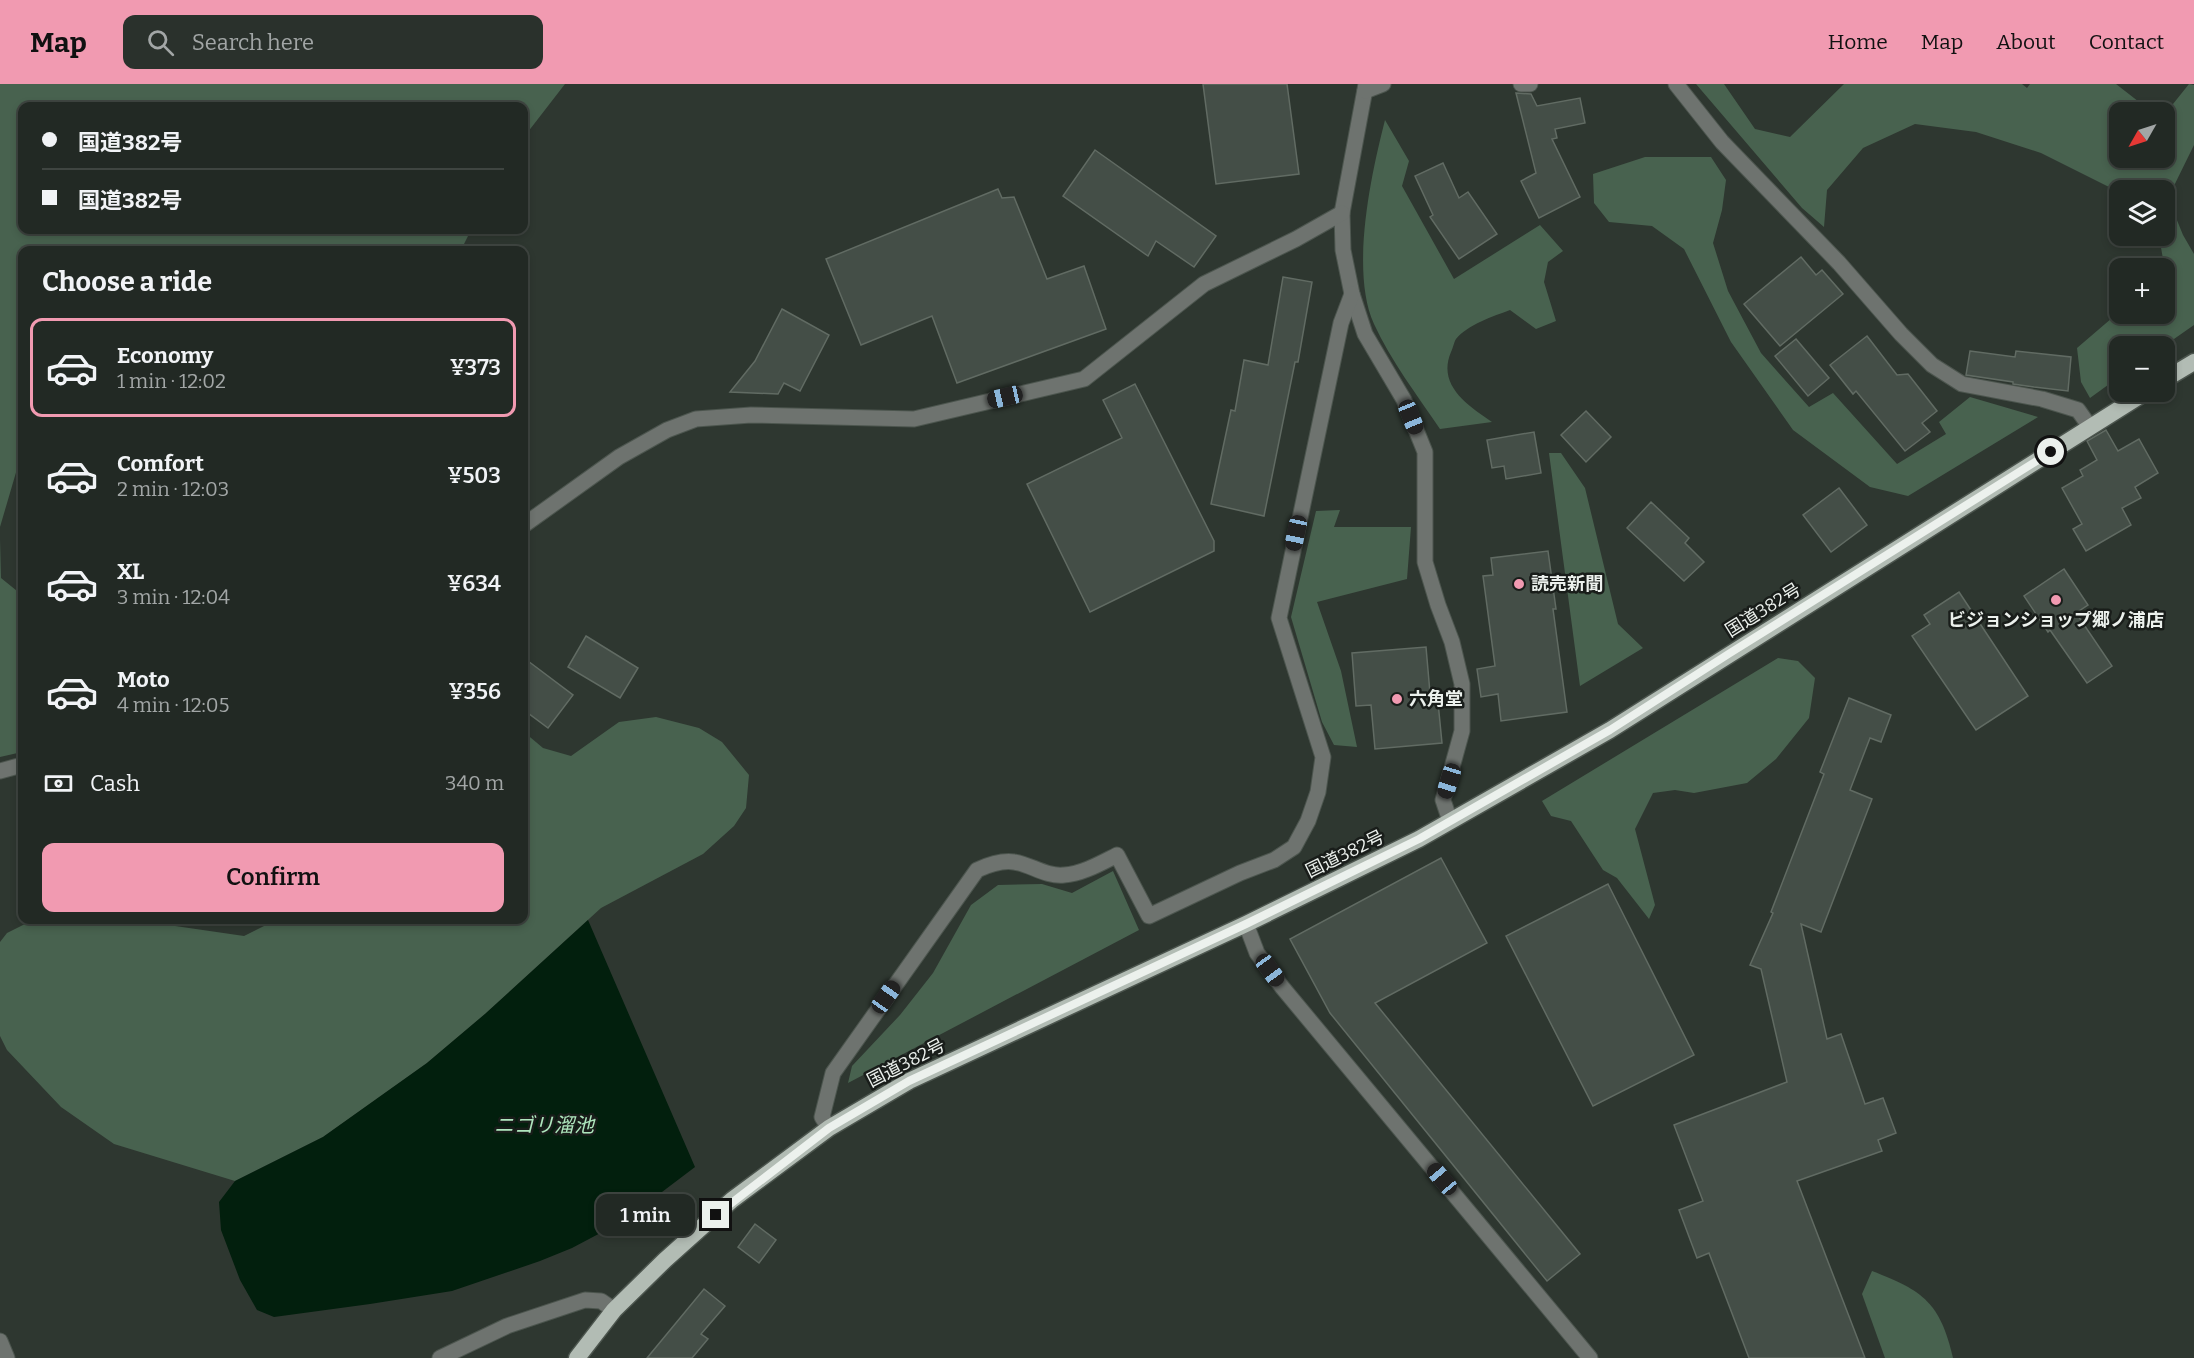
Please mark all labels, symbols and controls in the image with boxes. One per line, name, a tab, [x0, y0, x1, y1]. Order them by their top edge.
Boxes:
search box	[123, 15, 543, 69]
text: Map	[30, 26, 87, 59]
icon: search	[144, 26, 177, 59]
text: Search here	[192, 29, 314, 56]
text: Home	[1828, 29, 1888, 55]
text: Map	[1921, 29, 1963, 55]
text: About	[1996, 29, 2056, 55]
text: Contact	[2089, 29, 2164, 55]
north arrow	[2109, 102, 2175, 168]
map controls	[2109, 102, 2175, 402]
text: 国道382号	[78, 129, 182, 156]
button: layers	[2109, 180, 2175, 246]
text: 国道382号	[78, 187, 182, 214]
button: +	[2109, 258, 2175, 324]
text: Choose a ride	[42, 266, 212, 298]
button: −	[2109, 336, 2175, 402]
icon: car	[45, 341, 99, 395]
text: Economy	[117, 342, 213, 369]
text: ¥373	[450, 354, 501, 381]
text: 1 min · 12:02	[117, 369, 226, 393]
car	[985, 384, 1025, 410]
car	[1396, 397, 1426, 437]
route start	[2037, 438, 2064, 465]
icon: car	[45, 449, 99, 503]
text: Comfort	[117, 450, 204, 477]
text: ¥503	[447, 462, 501, 489]
text: 2 min · 12:03	[117, 477, 229, 501]
car	[1283, 514, 1309, 552]
icon: car	[45, 557, 99, 611]
text: XL	[117, 558, 144, 585]
text: ¥634	[447, 570, 501, 597]
place label: 読売新聞	[1531, 573, 1603, 595]
marker: 読売新聞	[1512, 577, 1526, 591]
street label: 国道382号	[1721, 578, 1805, 642]
text: 3 min · 12:04	[117, 585, 230, 609]
marker: ビジョンショップ郷ノ浦店	[2049, 593, 2063, 607]
place label: ビジョンショップ郷ノ浦店	[1948, 609, 2164, 631]
icon: car	[45, 665, 99, 719]
text: Moto	[117, 666, 170, 693]
text: ¥356	[449, 678, 501, 705]
place label: 六角堂	[1409, 688, 1463, 710]
marker: 六角堂	[1390, 692, 1404, 706]
text: 4 min · 12:05	[117, 693, 229, 717]
car	[1435, 761, 1463, 801]
icon: cash	[42, 767, 75, 800]
text: Cash	[90, 770, 140, 797]
text: 340 m	[445, 771, 504, 795]
street label: 国道382号	[1302, 826, 1388, 882]
button: Confirm	[42, 843, 504, 912]
car	[1252, 950, 1288, 990]
car	[868, 977, 904, 1017]
street label: 国道382号	[863, 1034, 949, 1092]
water label: ニゴリ溜池	[494, 1113, 596, 1137]
car	[1424, 1159, 1460, 1199]
callout: 1 min	[596, 1194, 695, 1236]
route end	[702, 1201, 729, 1228]
text: 1 min	[620, 1203, 671, 1227]

